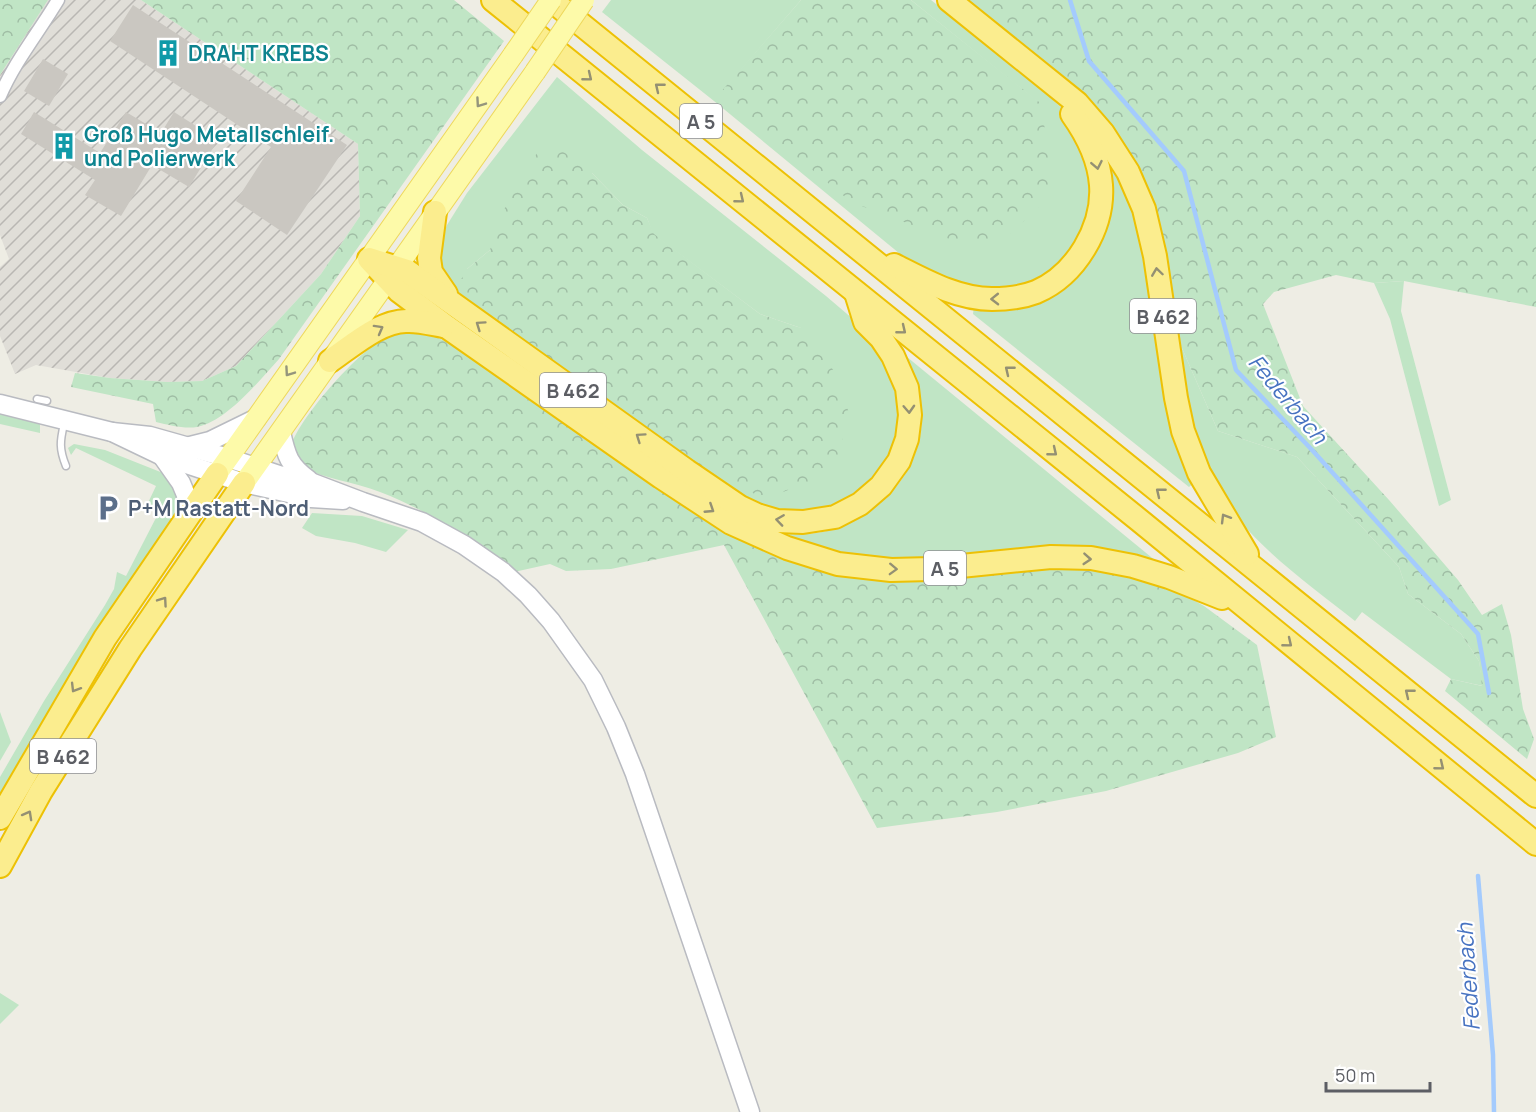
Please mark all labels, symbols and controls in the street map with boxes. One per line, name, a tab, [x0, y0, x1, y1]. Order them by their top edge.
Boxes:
building icon: DRAHT KREBS	[153, 38, 183, 68]
place label: DRAHT KREBS	[188, 39, 329, 67]
one-way arrow	[581, 70, 592, 81]
one-way arrow	[654, 83, 665, 94]
one-way arrow	[476, 96, 487, 107]
road number: A 5	[680, 104, 722, 138]
place label: Groß Hugo Metallschleif. und Polierwerk	[84, 120, 334, 172]
building icon: Groß Hugo Metallschleif. und Polierwerk	[49, 131, 79, 161]
one-way arrow	[1090, 159, 1103, 169]
one-way arrow	[733, 192, 744, 203]
one-way arrow	[1151, 268, 1163, 277]
one-way arrow	[990, 292, 999, 305]
road number: B 462	[1130, 299, 1196, 333]
one-way arrow	[476, 321, 487, 332]
one-way arrow	[895, 322, 906, 333]
one-way arrow	[373, 325, 383, 337]
water label: Federbach	[1242, 348, 1335, 451]
one-way arrow	[285, 366, 296, 377]
one-way arrow	[1005, 366, 1016, 377]
road number: B 462	[540, 373, 606, 407]
one-way arrow	[902, 405, 915, 414]
one-way arrow	[635, 433, 646, 444]
one-way arrow	[1047, 444, 1058, 455]
one-way arrow	[1156, 489, 1167, 500]
parking icon: P+M Rastatt-Nord	[93, 493, 123, 523]
place label: P+M Rastatt-Nord	[128, 494, 309, 522]
one-way arrow	[704, 502, 715, 513]
one-way arrow	[1221, 514, 1232, 524]
one-way arrow	[776, 515, 785, 527]
road number: A 5	[924, 551, 966, 585]
one-way arrow	[1083, 552, 1092, 565]
one-way arrow	[889, 563, 898, 575]
one-way arrow	[156, 596, 167, 607]
one-way arrow	[1281, 636, 1292, 647]
one-way arrow	[71, 682, 83, 692]
one-way arrow	[1405, 690, 1416, 701]
road number: B 462	[30, 739, 96, 773]
one-way arrow	[1433, 759, 1444, 770]
one-way arrow	[21, 810, 32, 821]
water label: Federbach	[1449, 921, 1487, 1032]
scale bar	[1326, 1055, 1430, 1093]
text: 50 m	[1335, 1063, 1375, 1087]

